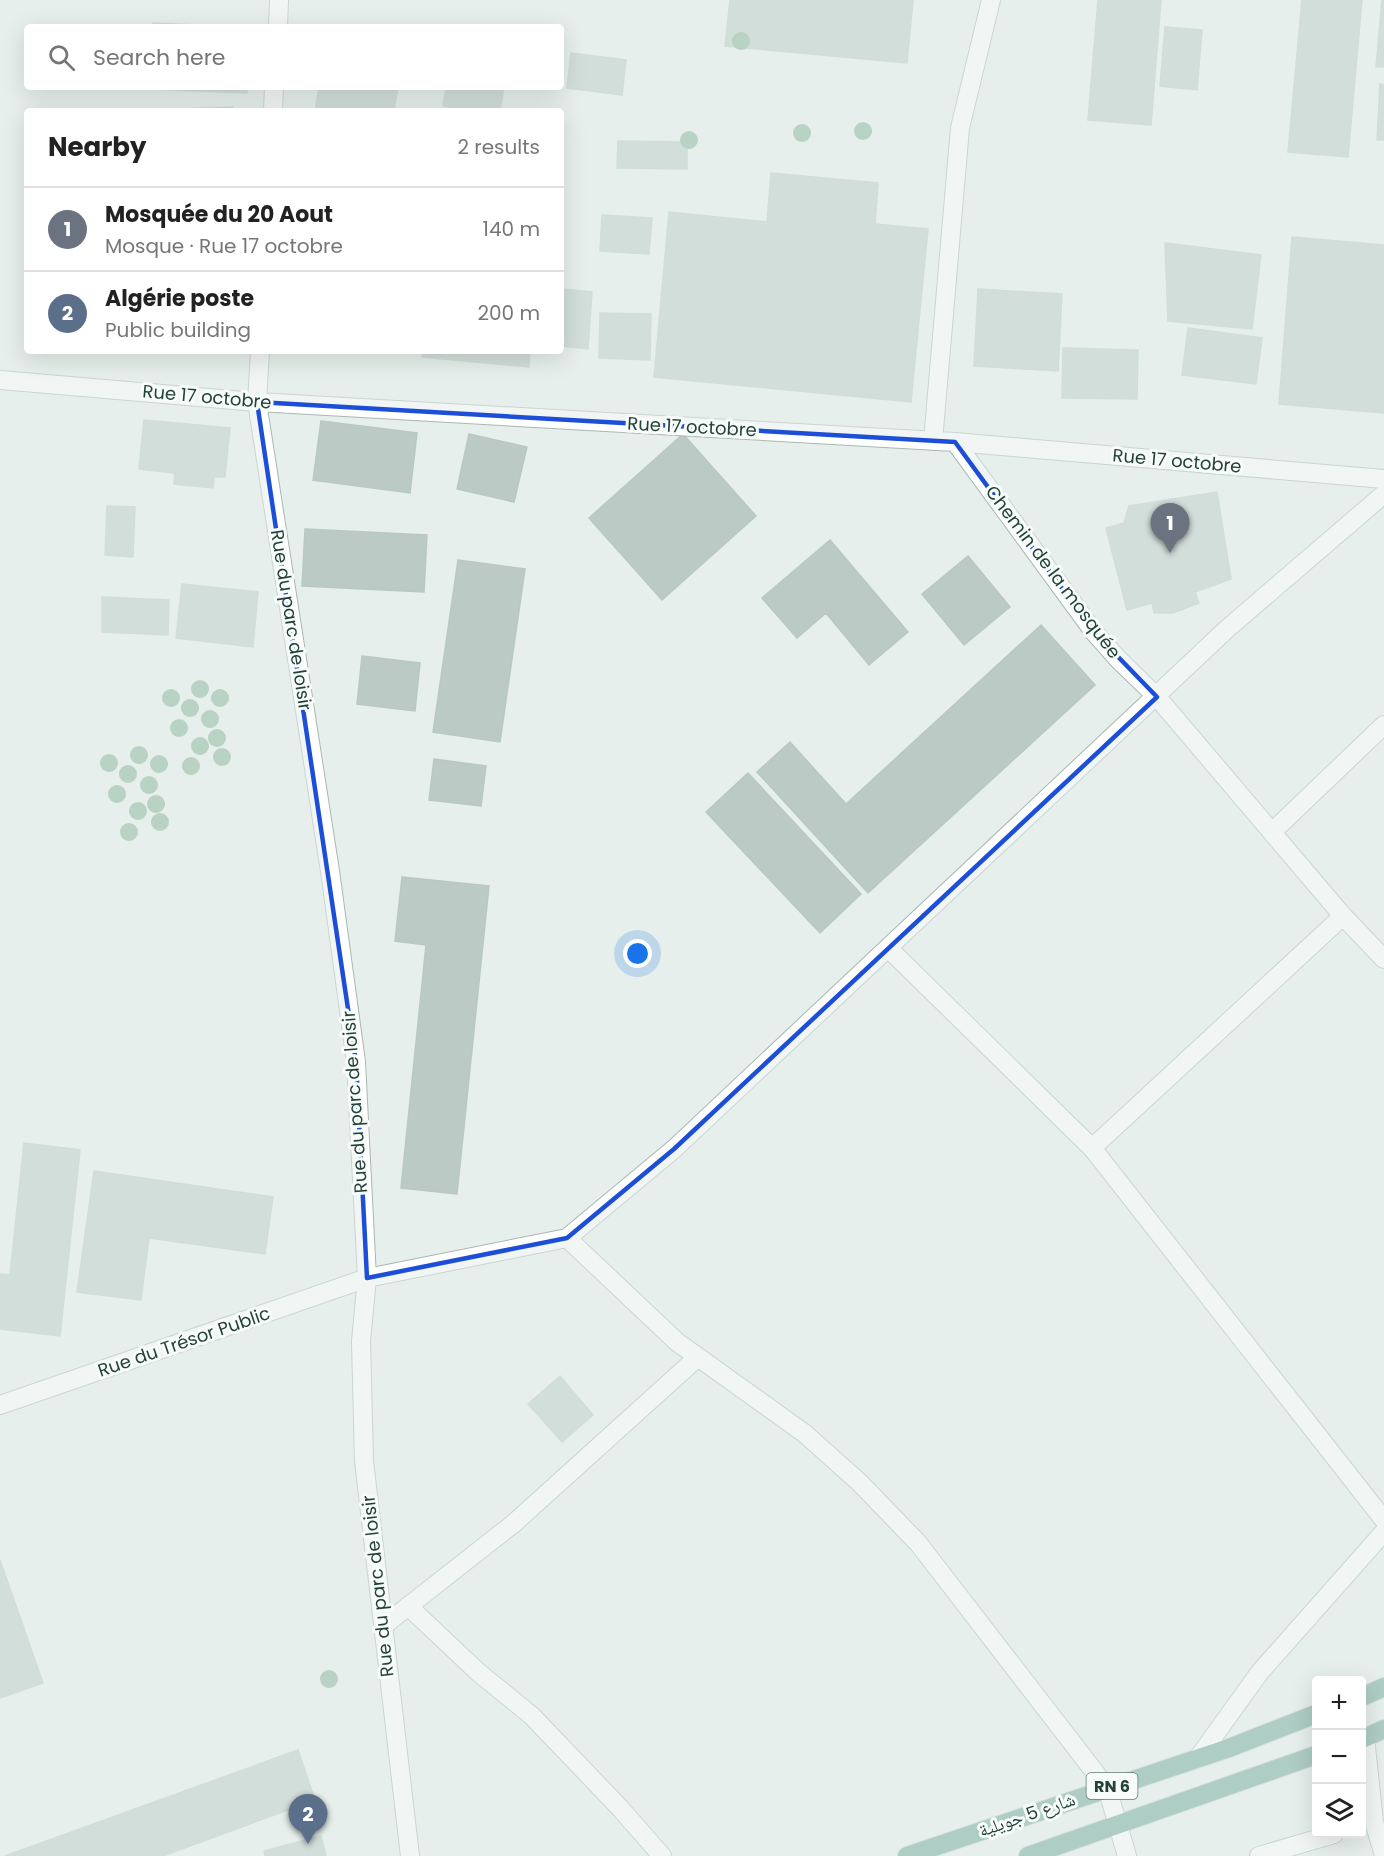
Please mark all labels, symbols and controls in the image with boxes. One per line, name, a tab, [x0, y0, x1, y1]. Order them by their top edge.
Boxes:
search box	[24, 24, 564, 90]
icon: search	[45, 41, 78, 74]
text: Search here	[93, 42, 226, 73]
text: Nearby	[48, 129, 146, 165]
text: 2 results	[457, 133, 540, 161]
text: Mosquée du 20 Aout	[105, 199, 333, 230]
text: 1	[64, 215, 71, 243]
text: 140 m	[483, 215, 540, 243]
text: Mosque · Rue 17 octobre	[105, 232, 343, 260]
text: Algérie poste	[105, 283, 254, 314]
text: 2	[62, 299, 73, 327]
text: 200 m	[477, 299, 540, 327]
text: Public building	[105, 316, 251, 344]
street label: Rue 17 octobre	[142, 378, 273, 415]
street label: Rue 17 octobre	[627, 411, 757, 442]
street label: Rue 17 octobre	[1112, 442, 1243, 479]
street label: Chemin de la mosquée	[980, 480, 1127, 663]
pin: 1	[1150, 504, 1190, 553]
street label: Rue du parc de loisir	[265, 528, 318, 712]
your location	[623, 939, 652, 968]
street label: Rue du parc de loisir	[336, 1010, 373, 1194]
street label: Rue du Trésor Public	[94, 1300, 273, 1383]
street label: Rue du parc de loisir	[355, 1494, 399, 1678]
map controls	[1312, 1676, 1366, 1838]
button: +	[1312, 1676, 1366, 1730]
button: −	[1312, 1730, 1366, 1784]
road number: RN 6	[1086, 1773, 1138, 1799]
button: layers	[1312, 1784, 1366, 1838]
street label: شارع 5 جويلية	[975, 1786, 1078, 1843]
pin: 2	[288, 1794, 328, 1844]

